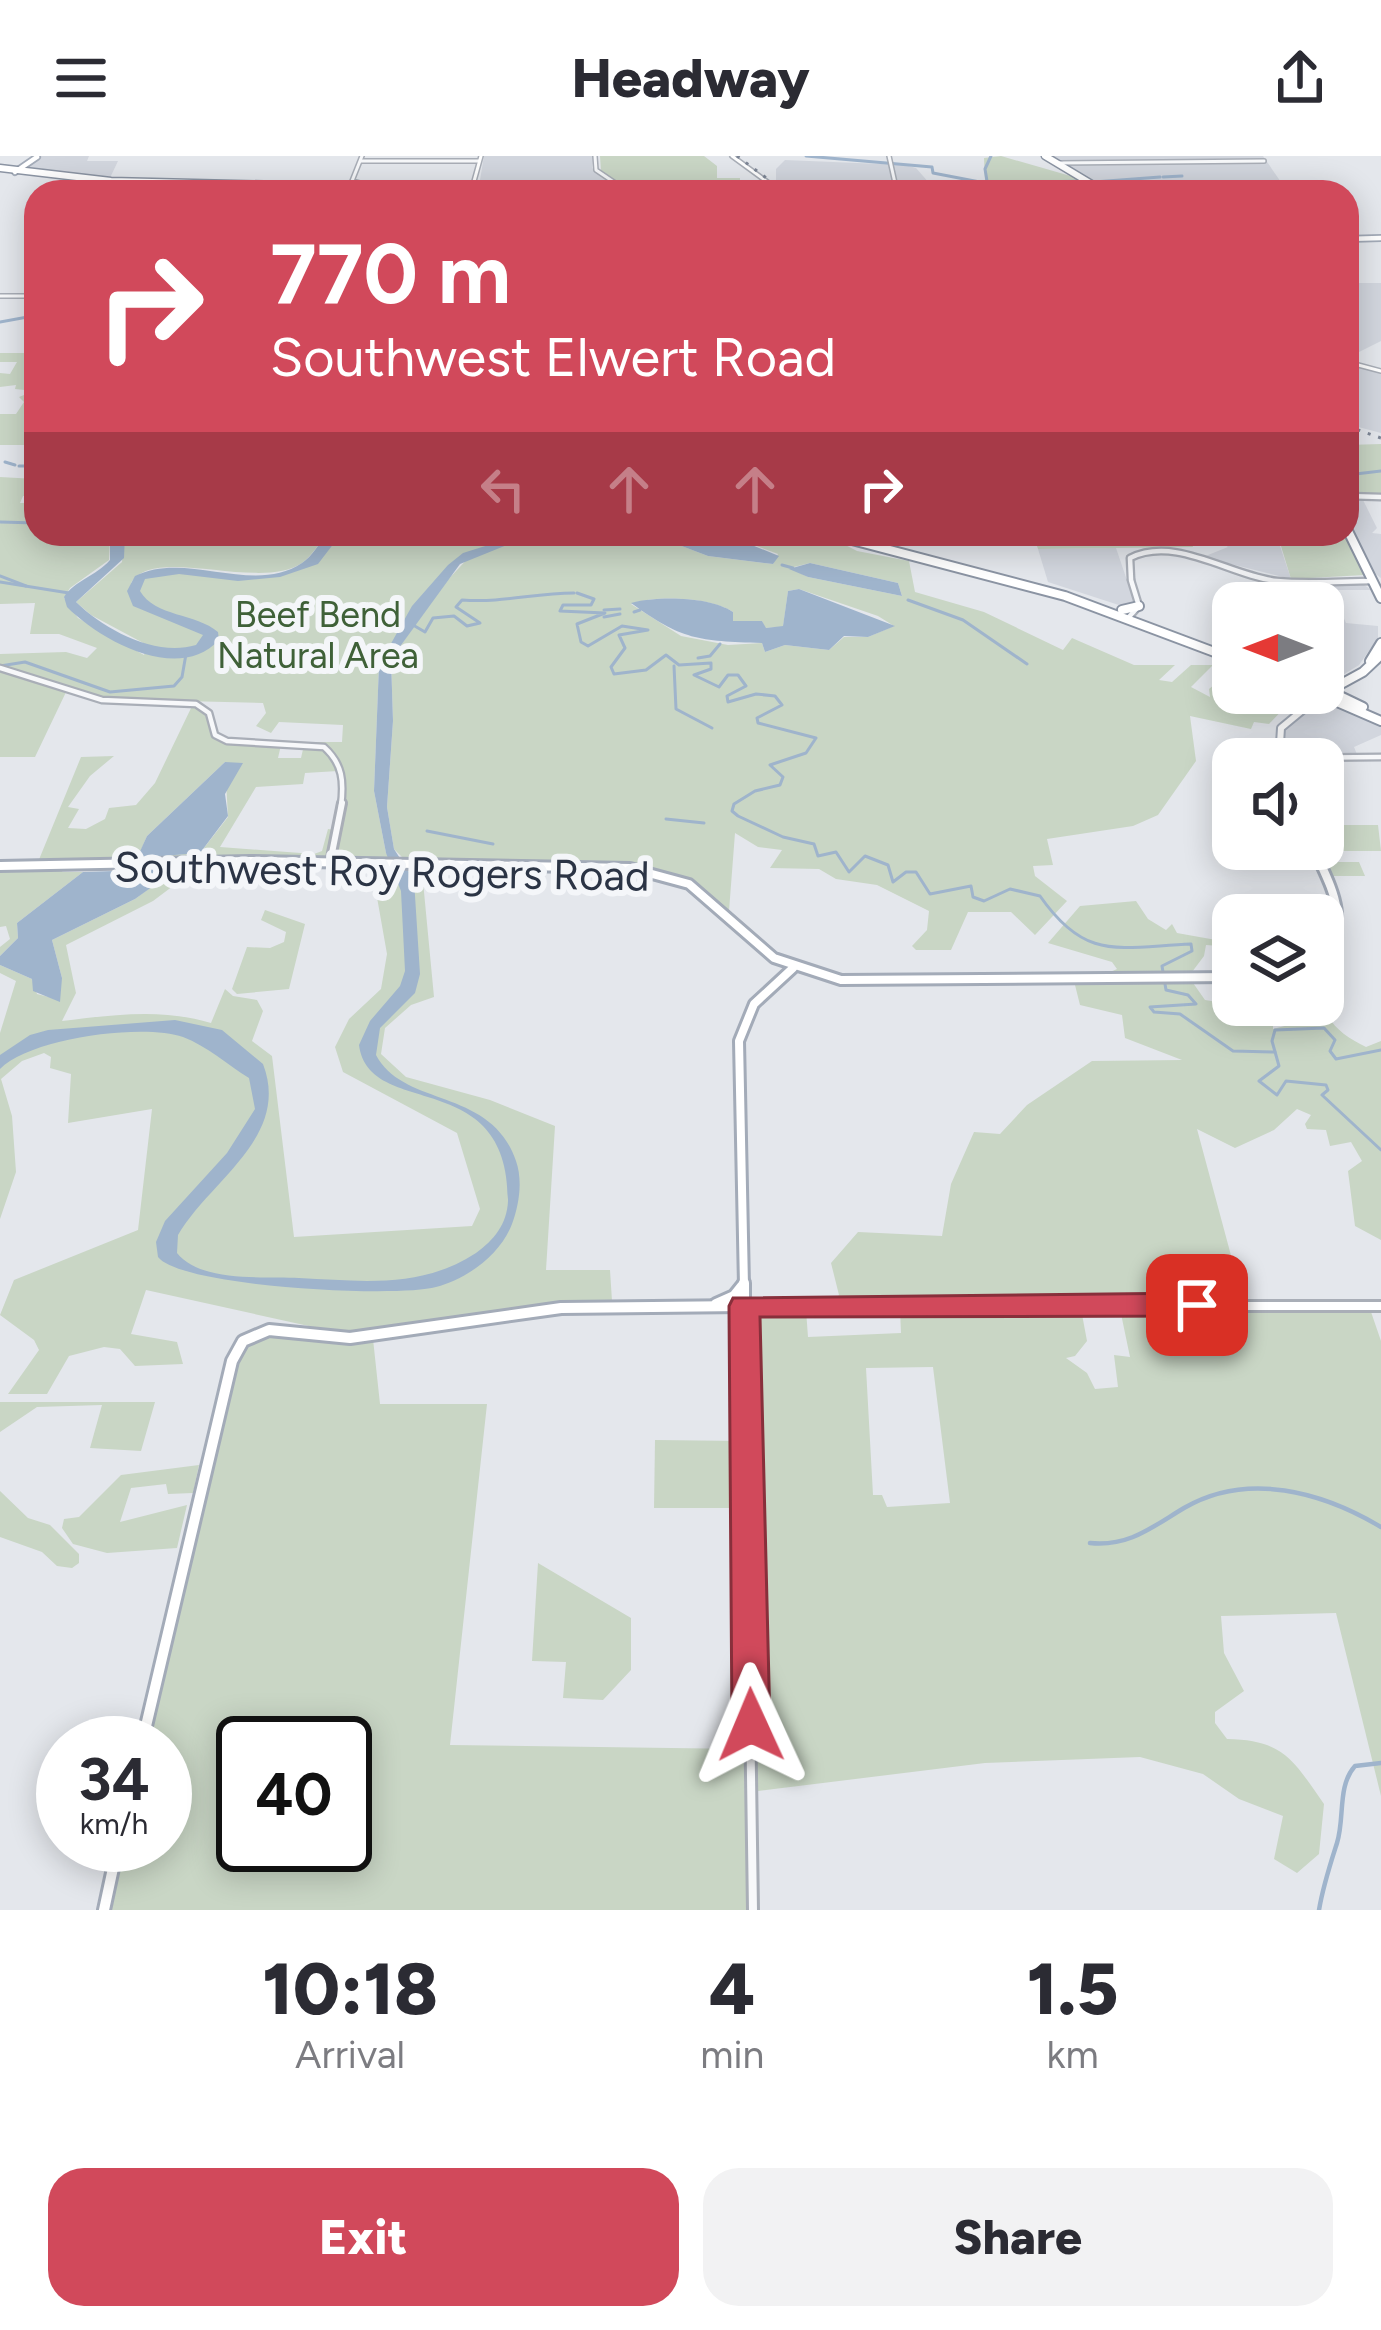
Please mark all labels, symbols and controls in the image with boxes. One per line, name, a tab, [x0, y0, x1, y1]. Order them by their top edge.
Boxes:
icon: menu	[48, 45, 114, 111]
icon: share	[1267, 45, 1333, 111]
text: Headway	[571, 46, 810, 111]
text: 770 m	[270, 223, 511, 324]
icon: right	[72, 228, 228, 384]
text: Southwest Elwert Road	[270, 325, 836, 390]
icon: left	[470, 456, 536, 522]
icon: ahead	[596, 456, 662, 522]
icon: ahead	[722, 456, 788, 522]
icon: right	[848, 456, 914, 522]
north arrow	[1212, 582, 1344, 714]
map controls	[1212, 582, 1344, 1026]
park label: Beef Bend Natural Area	[217, 593, 419, 677]
button: sound	[1212, 738, 1344, 870]
street label: Southwest Roy Rogers Road	[114, 841, 650, 902]
button: layers	[1212, 894, 1344, 1026]
pin	[1146, 1254, 1248, 1356]
icon: arrive	[1164, 1272, 1230, 1338]
position arrow	[688, 1662, 814, 1788]
speed limit sign: 40	[216, 1716, 372, 1872]
text: 34	[78, 1743, 150, 1815]
text: km/h	[80, 1805, 148, 1842]
text: 10:18	[262, 1946, 438, 2032]
text: 4	[709, 1946, 755, 2032]
text: 1.5	[1027, 1946, 1119, 2032]
text: Arrival	[295, 2031, 405, 2078]
text: min	[700, 2031, 764, 2078]
text: km	[1047, 2031, 1099, 2078]
button: Exit	[48, 2168, 679, 2306]
button: Share	[703, 2168, 1333, 2306]

